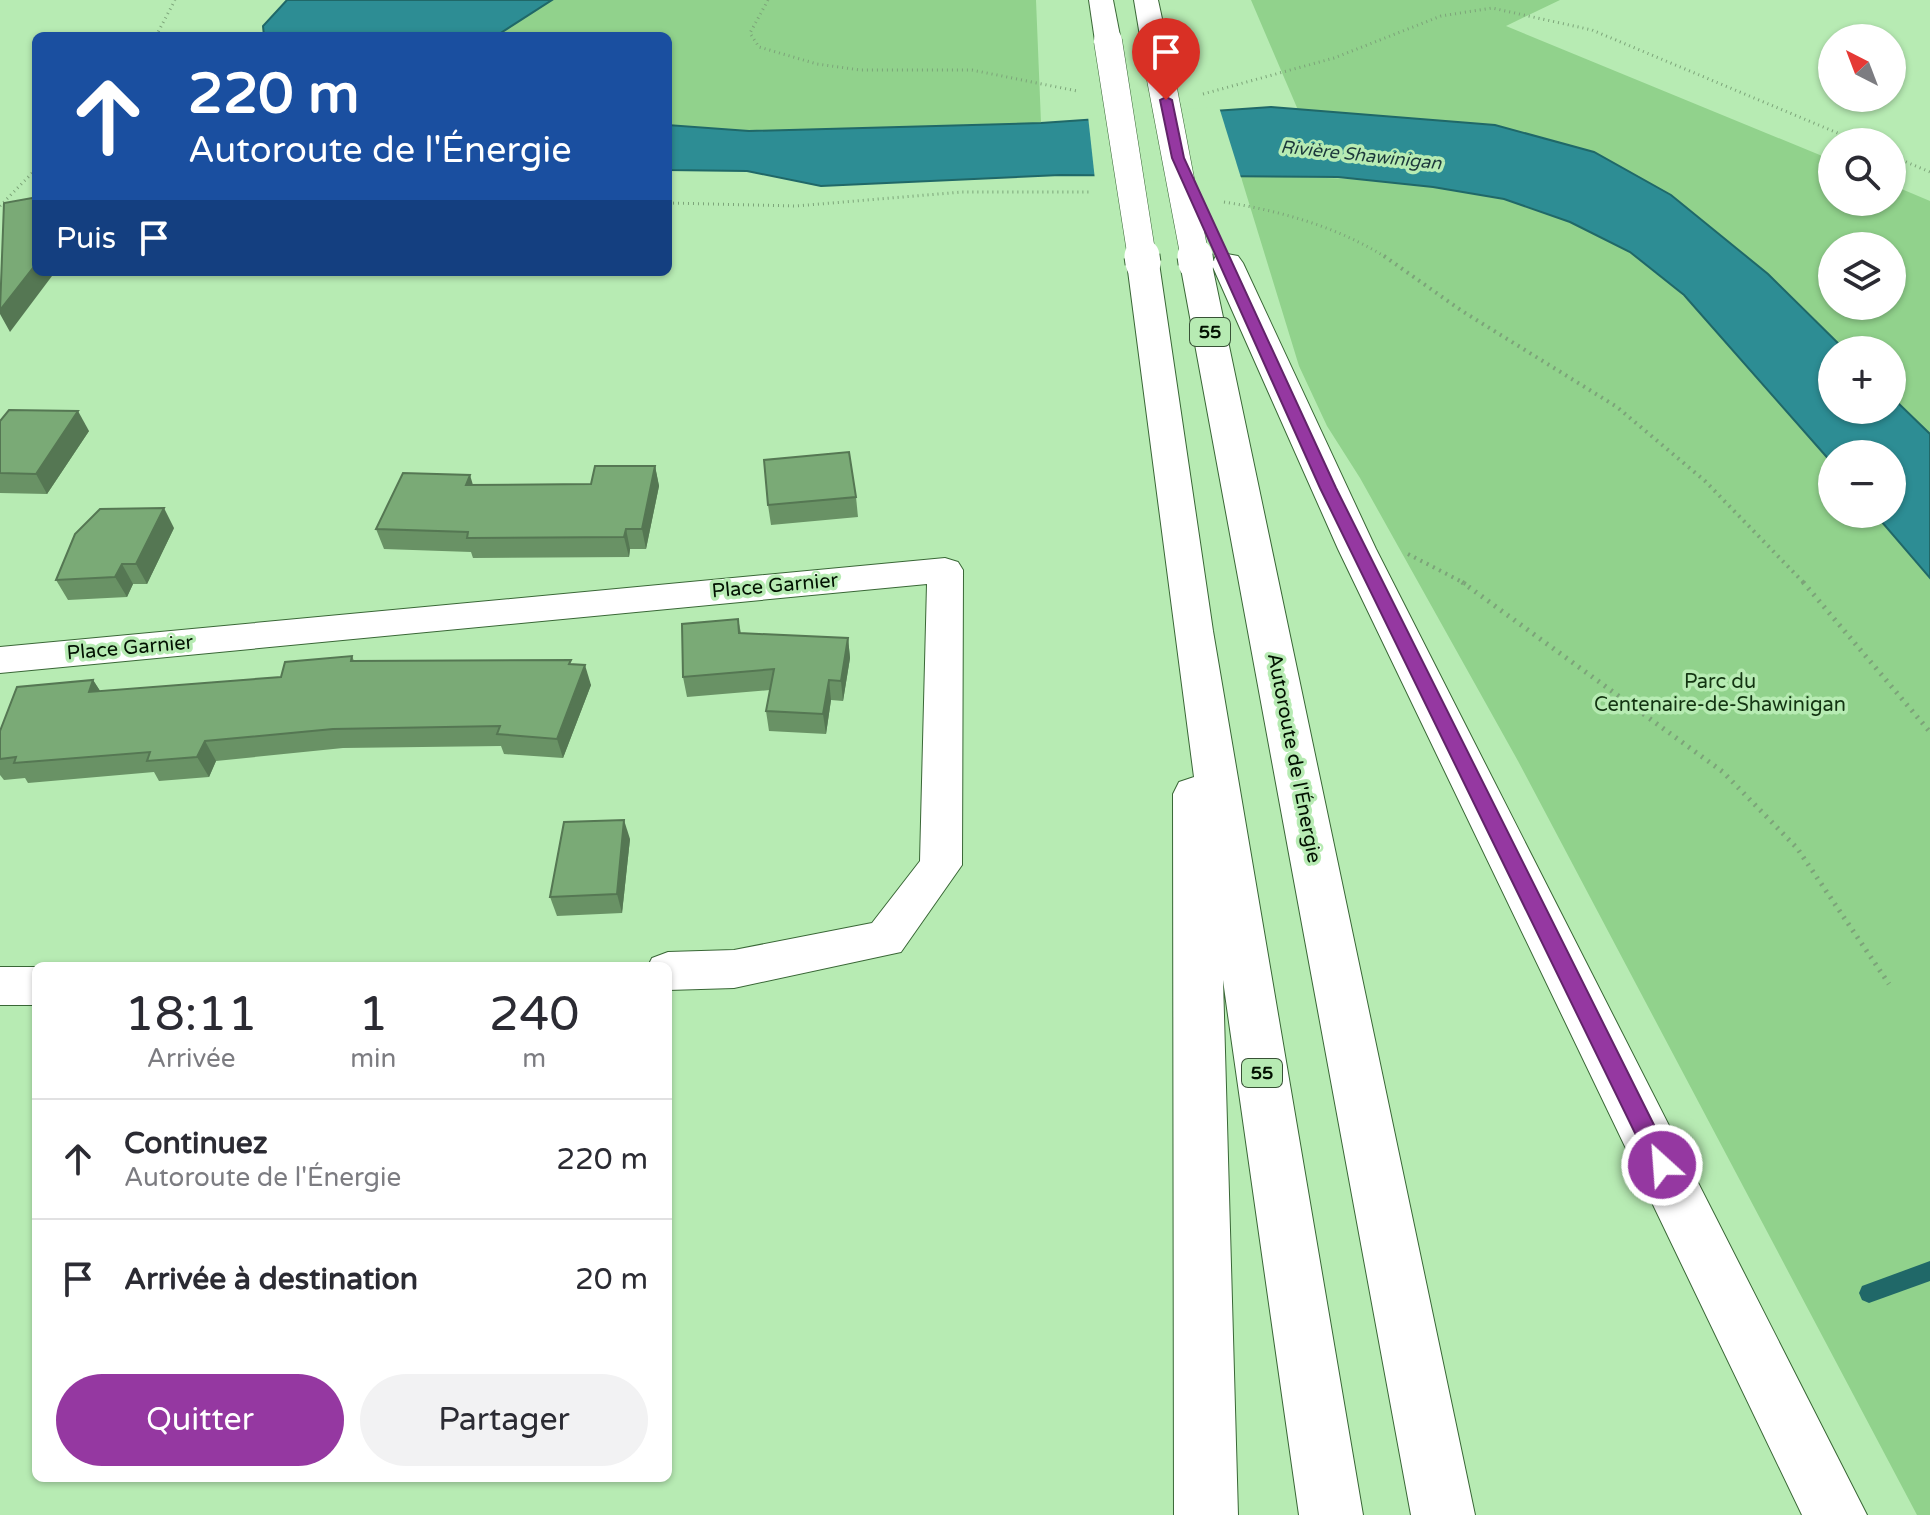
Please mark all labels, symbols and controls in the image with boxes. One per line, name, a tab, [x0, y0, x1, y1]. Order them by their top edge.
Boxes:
pin	[1132, 18, 1200, 100]
north arrow	[1818, 24, 1906, 112]
map controls	[1818, 24, 1906, 528]
icon: arrive	[1144, 30, 1188, 74]
text: 220 m	[188, 61, 359, 128]
icon: ahead	[56, 64, 160, 168]
button: search	[1818, 128, 1906, 216]
text: Autoroute de l'Énergie	[188, 129, 572, 172]
water label: Rivière Shawinigan	[1280, 136, 1443, 174]
icon: arrive	[132, 216, 176, 260]
text: Puis	[56, 220, 116, 257]
button: layers	[1818, 232, 1906, 320]
road number: 55	[1190, 318, 1230, 346]
button: +	[1818, 336, 1906, 424]
button: −	[1818, 440, 1906, 528]
street label: Place Garnier	[711, 568, 840, 603]
street label: Place Garnier	[66, 630, 195, 665]
street label: Autoroute de l'Énergie	[1262, 651, 1327, 865]
park label: Parc du Centenaire-de-Shawinigan	[1594, 670, 1846, 717]
text: 18:11	[125, 986, 258, 1044]
text: 1	[358, 986, 388, 1044]
text: 240	[489, 986, 579, 1044]
text: Arrivée	[147, 1043, 235, 1074]
text: min	[350, 1043, 396, 1074]
text: m	[522, 1043, 546, 1074]
road number: 55	[1242, 1059, 1282, 1087]
position arrow	[1620, 1123, 1704, 1207]
text: Continuez	[124, 1125, 268, 1162]
icon: ahead	[56, 1137, 100, 1181]
text: 220 m	[556, 1141, 648, 1178]
text: Autoroute de l'Énergie	[124, 1162, 401, 1193]
icon: arrive	[56, 1257, 100, 1301]
text: Arrivée à destination	[124, 1261, 418, 1298]
text: 20 m	[575, 1261, 648, 1298]
button: Quitter	[56, 1374, 344, 1466]
button: Partager	[360, 1374, 648, 1466]

